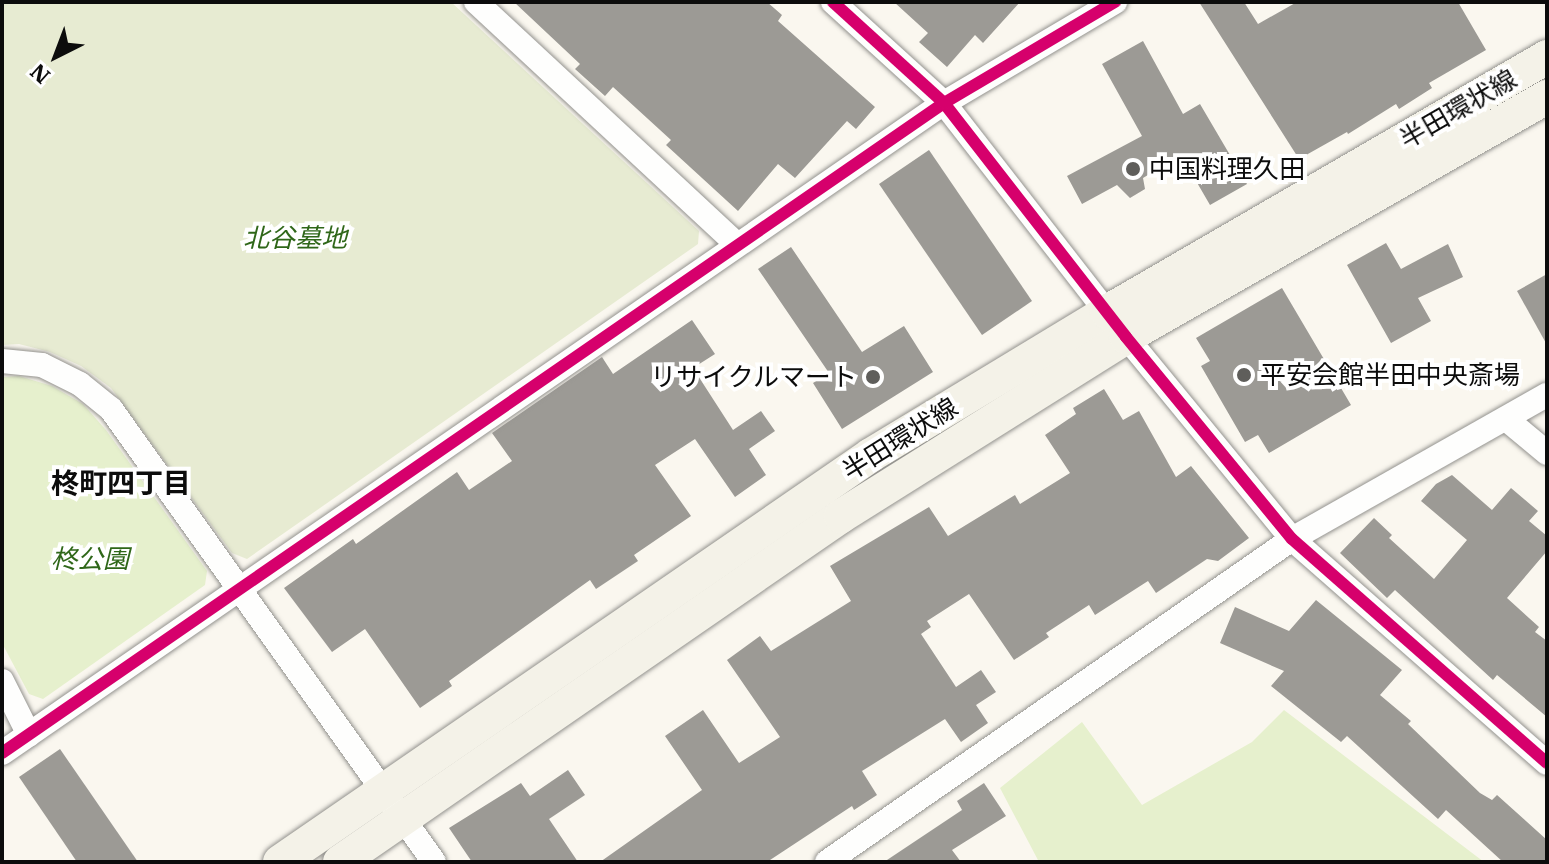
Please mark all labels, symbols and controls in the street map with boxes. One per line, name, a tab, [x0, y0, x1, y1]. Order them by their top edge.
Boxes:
north arrow	[16, 16, 96, 96]
text: N	[23, 58, 56, 91]
street label: 半田環状線	[1394, 63, 1522, 155]
place label: 中国料理久田	[1149, 153, 1305, 185]
marker: 中国料理久田	[1124, 160, 1142, 178]
park label: 北谷墓地	[243, 222, 347, 254]
place label: 平安会館半田中央斎場	[1260, 359, 1520, 391]
place label: リサイクルマート	[649, 361, 857, 393]
marker: 平安会館半田中央斎場	[1235, 366, 1253, 384]
marker: リサイクルマート	[864, 368, 882, 386]
street label: 半田環状線	[837, 391, 963, 487]
district label: 柊町四丁目	[51, 466, 191, 500]
park label: 柊公園	[51, 543, 129, 575]

